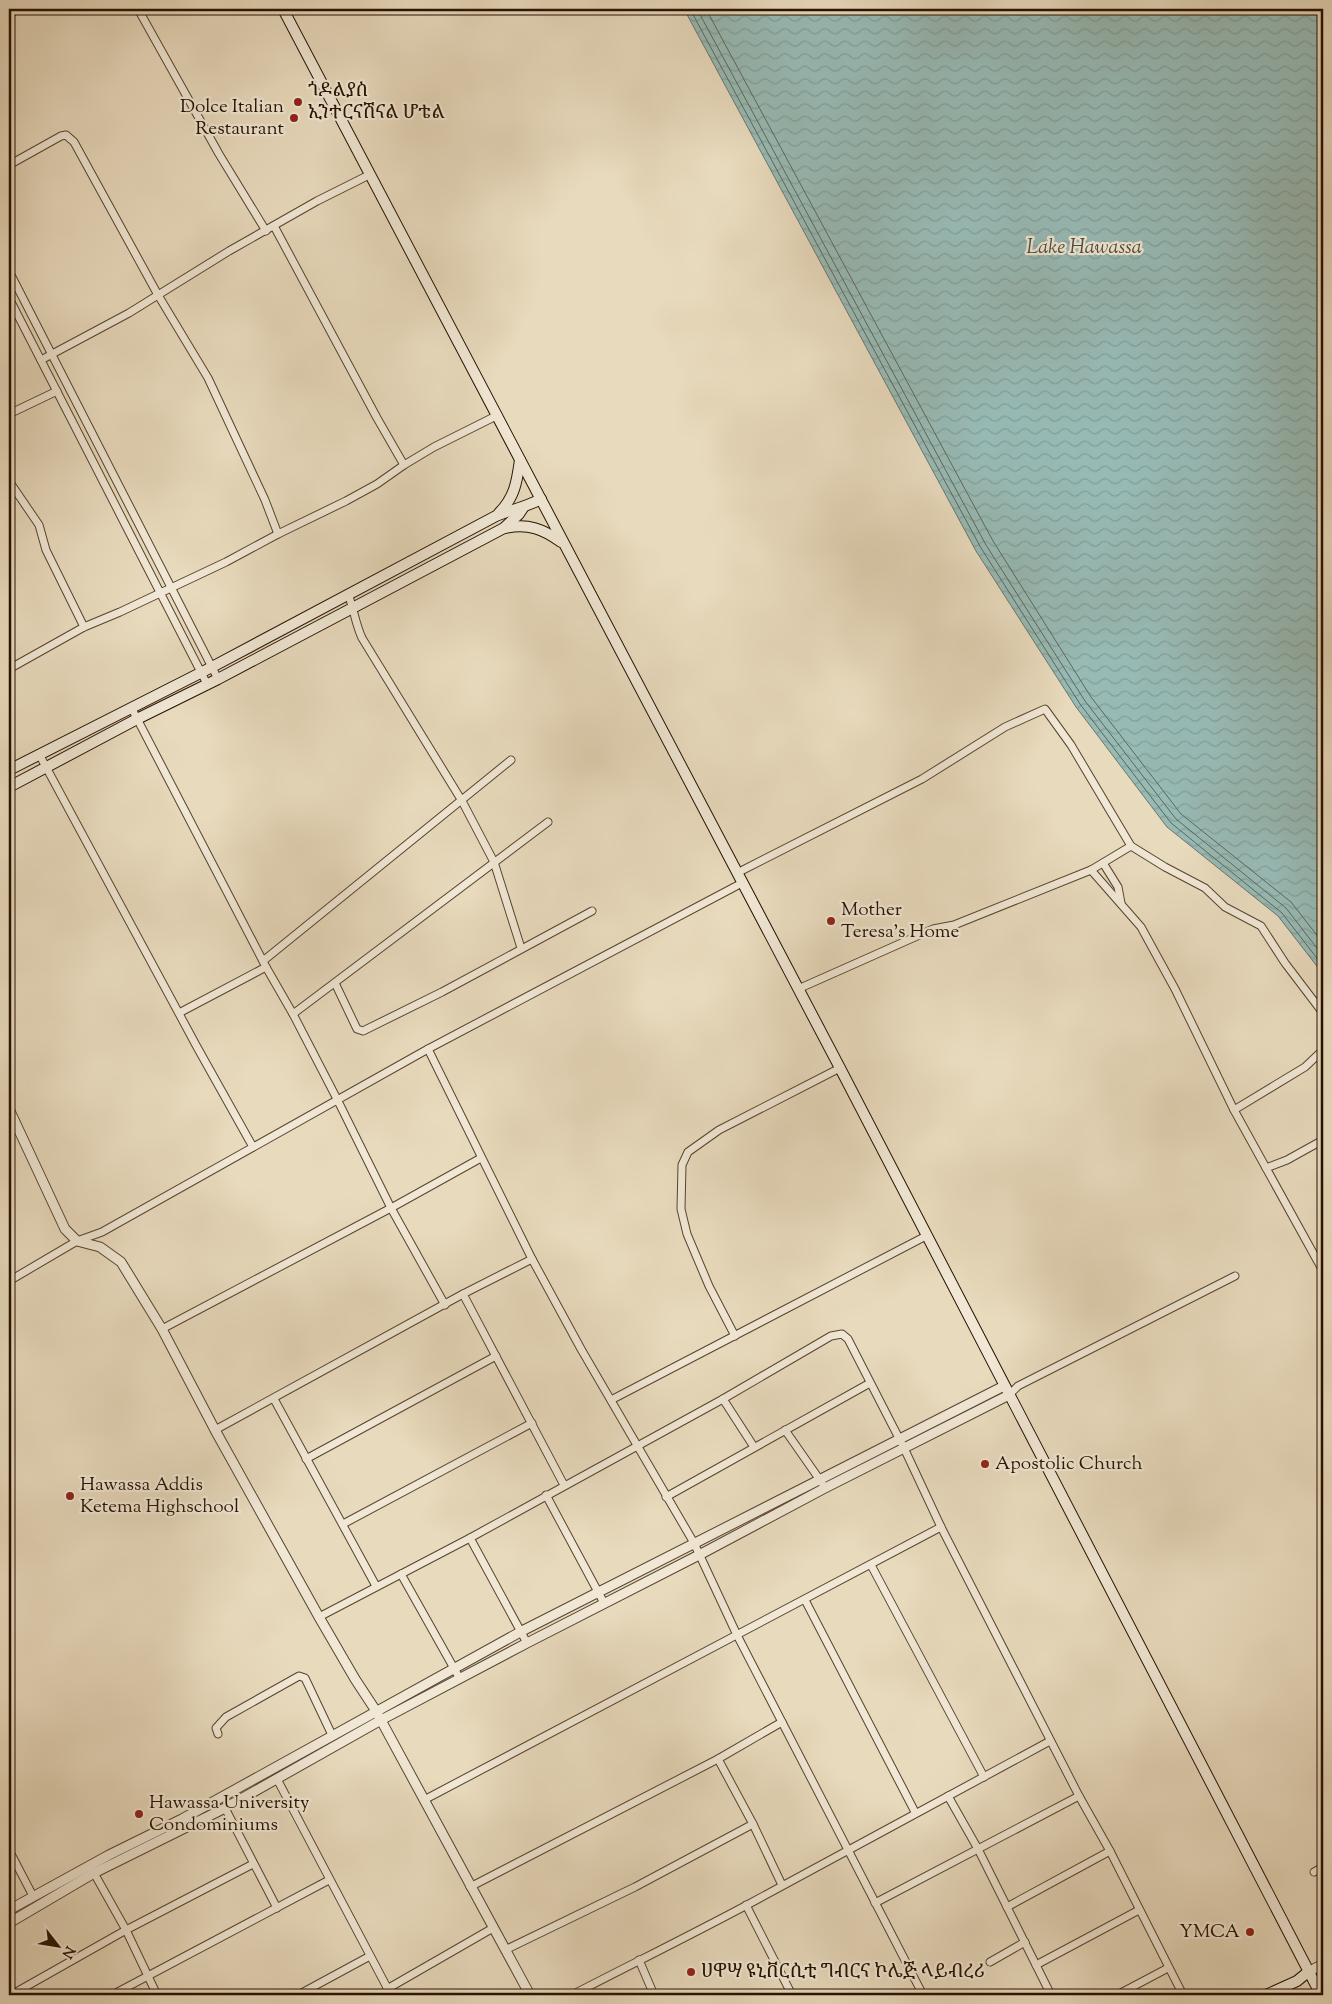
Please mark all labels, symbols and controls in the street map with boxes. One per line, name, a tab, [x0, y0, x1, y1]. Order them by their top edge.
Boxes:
place label: ጎዶልያስ ኢንተርናሽናል ሆቴል	[308, 78, 445, 127]
place label: Dolce Italian Restaurant	[180, 94, 284, 143]
marker: ጎዶልያስ ኢንተርናሽናል ሆቴል	[292, 96, 304, 108]
marker: Dolce Italian Restaurant	[288, 112, 300, 124]
water label: Lake Hawassa	[1026, 234, 1142, 263]
place label: Mother Teresa's Home	[841, 897, 959, 946]
marker: Mother Teresa's Home	[825, 915, 837, 927]
place label: Apostolic Church	[995, 1451, 1143, 1478]
marker: Apostolic Church	[979, 1458, 991, 1470]
place label: Hawassa Addis Ketema Highschool	[80, 1472, 239, 1521]
marker: Hawassa Addis Ketema Highschool	[64, 1490, 76, 1502]
place label: Hawassa University Condominiums	[149, 1790, 310, 1839]
marker: Hawassa University Condominiums	[133, 1808, 145, 1820]
place label: YMCA	[1179, 1919, 1241, 1946]
north arrow	[32, 1922, 82, 1972]
marker: YMCA	[1244, 1926, 1256, 1938]
text: N	[56, 1942, 79, 1962]
place label: ሀዋሣ ዩኒቨርሲቲ ግብርና ኮሌጅ ላይብረሪ	[701, 1959, 984, 1986]
marker: ሀዋሣ ዩኒቨርሲቲ ግብርና ኮሌጅ ላይብረሪ	[685, 1966, 697, 1978]

